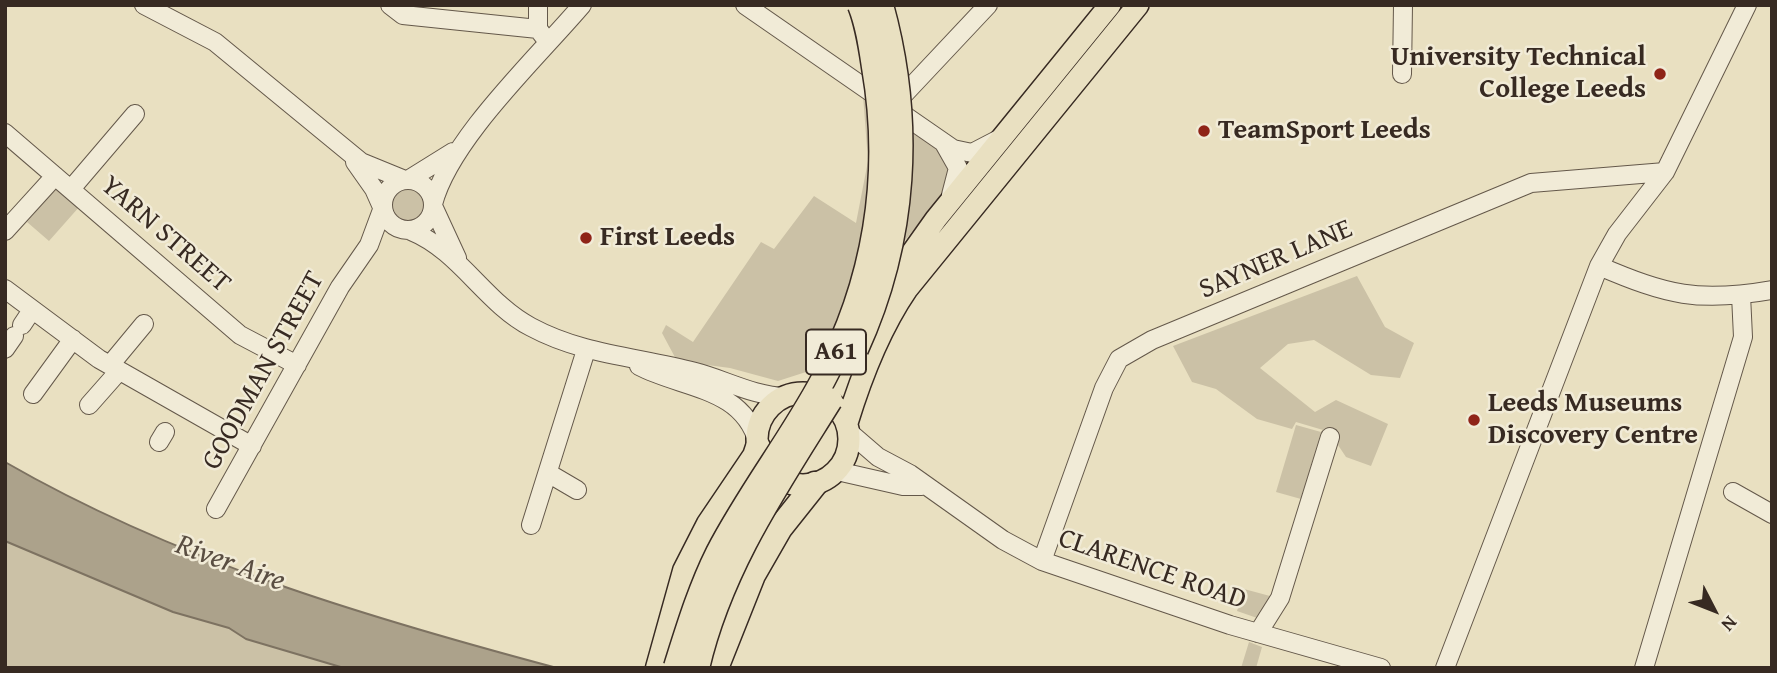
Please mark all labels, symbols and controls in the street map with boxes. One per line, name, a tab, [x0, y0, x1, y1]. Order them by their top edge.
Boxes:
place label: University Technical College Leeds	[1390, 41, 1646, 107]
marker: University Technical College Leeds	[1652, 66, 1668, 82]
place label: TeamSport Leeds	[1218, 114, 1431, 148]
marker: TeamSport Leeds	[1196, 123, 1212, 139]
street label: YARN STREET	[93, 169, 237, 301]
street label: SAYNER LANE	[1194, 213, 1358, 307]
place label: First Leeds	[600, 221, 735, 255]
marker: First Leeds	[578, 230, 594, 246]
street label: GOODMAN STREET	[196, 266, 332, 476]
road number: A61	[806, 330, 866, 374]
place label: Leeds Museums Discovery Centre	[1488, 387, 1698, 453]
marker: Leeds Museums Discovery Centre	[1466, 412, 1482, 428]
street label: CLARENCE ROAD	[1054, 522, 1250, 618]
water label: River Aire	[170, 528, 290, 600]
north arrow	[1679, 575, 1749, 645]
text: N	[1715, 610, 1744, 638]

